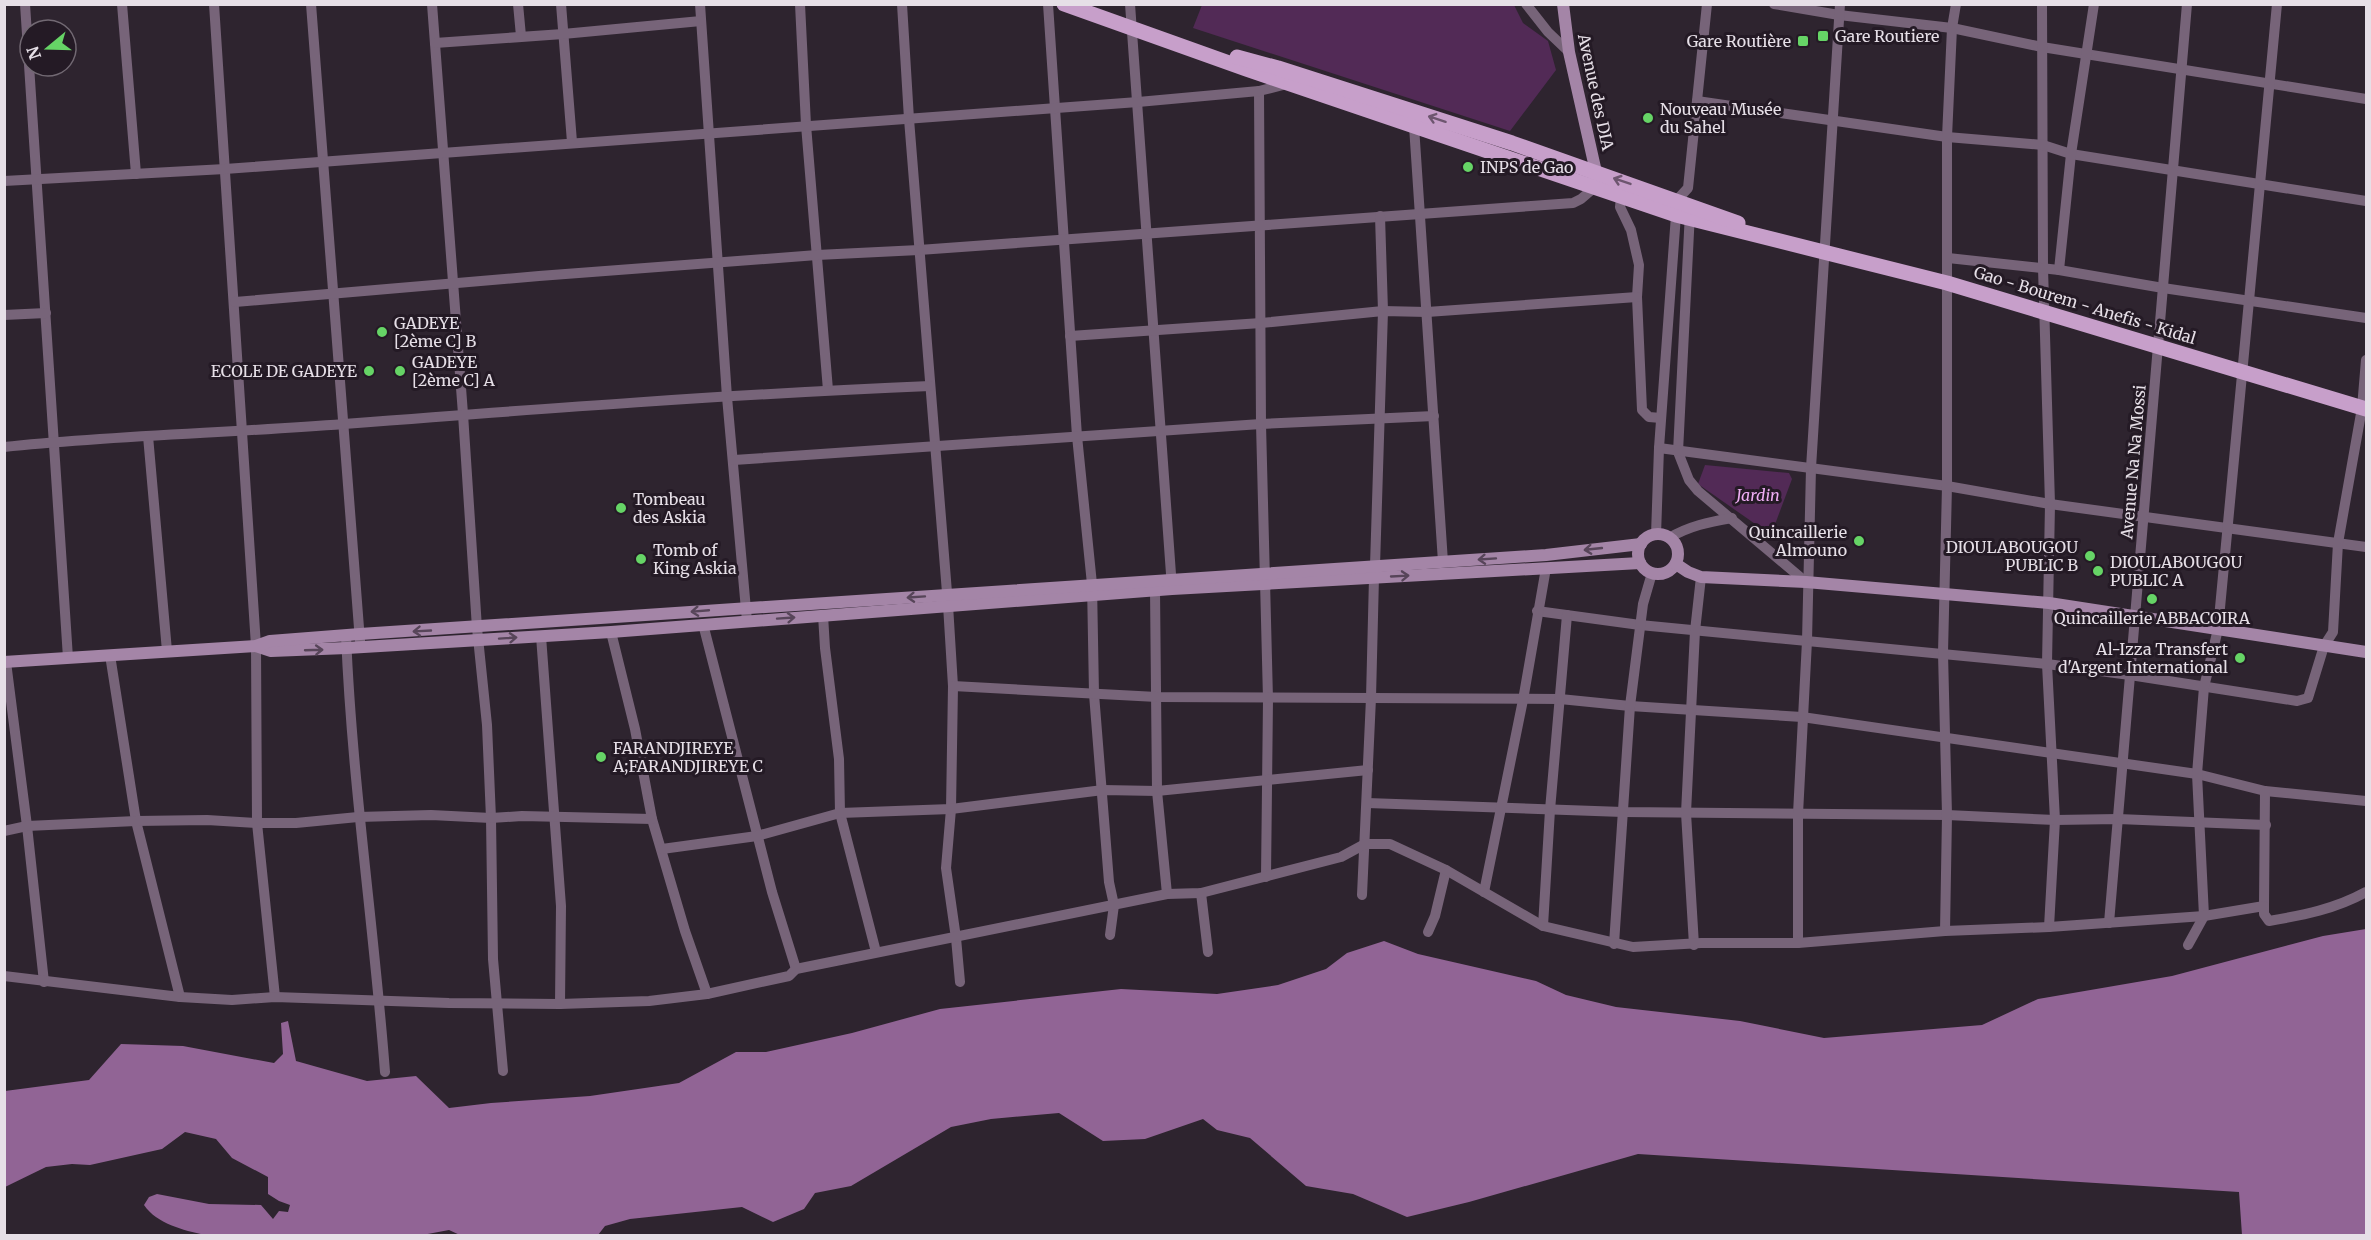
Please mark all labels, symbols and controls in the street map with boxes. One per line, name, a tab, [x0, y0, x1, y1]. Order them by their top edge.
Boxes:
north arrow	[18, 18, 78, 78]
place label: Gare Routiere	[1835, 26, 1939, 46]
marker: Gare Routiere	[1816, 29, 1830, 43]
street label: Avenue des DIA	[1574, 31, 1618, 153]
place label: Gare Routière	[1687, 31, 1791, 51]
marker: Gare Routière	[1796, 34, 1810, 48]
text: N	[22, 43, 45, 62]
place label: Nouveau Musée du Sahel	[1660, 99, 1781, 137]
marker: Nouveau Musée du Sahel	[1641, 111, 1655, 125]
one-way arrow	[1428, 112, 1447, 123]
place label: INPS de Gao	[1480, 157, 1573, 177]
marker: INPS de Gao	[1461, 160, 1475, 174]
one-way arrow	[1613, 175, 1632, 186]
street label: Gao - Bourem - Anefis - Kidal	[1972, 262, 2199, 348]
place label: GADEYE [2ème C] B	[394, 313, 477, 351]
marker: GADEYE [2ème C] B	[375, 325, 389, 339]
place label: GADEYE [2ème C] A	[412, 352, 496, 390]
place label: ECOLE DE GADEYE	[211, 361, 358, 381]
marker: ECOLE DE GADEYE	[362, 364, 376, 378]
marker: GADEYE [2ème C] A	[393, 364, 407, 378]
street label: Avenue Na Na Mossi	[2116, 384, 2150, 541]
park label: Jardin	[1734, 485, 1780, 505]
place label: Tombeau des Askia	[633, 489, 706, 527]
marker: Tombeau des Askia	[614, 501, 628, 515]
place label: Quincaillerie Almouno	[1749, 522, 1847, 560]
marker: Quincaillerie Almouno	[1852, 534, 1866, 548]
place label: DIOULABOUGOU PUBLIC B	[1946, 537, 2078, 575]
place label: Tomb of King Askia	[653, 540, 737, 578]
one-way arrow	[1584, 544, 1604, 555]
marker: DIOULABOUGOU PUBLIC B	[2083, 549, 2097, 563]
marker: Tomb of King Askia	[634, 552, 648, 566]
place label: DIOULABOUGOU PUBLIC A	[2110, 552, 2242, 590]
one-way arrow	[1478, 553, 1498, 564]
marker: DIOULABOUGOU PUBLIC A	[2091, 564, 2105, 578]
one-way arrow	[1389, 570, 1409, 581]
one-way arrow	[906, 592, 926, 603]
marker: Quincaillerie ABBACOIRA	[2145, 592, 2159, 606]
one-way arrow	[691, 606, 711, 617]
place label: Quincaillerie ABBACOIRA	[2054, 608, 2251, 628]
one-way arrow	[776, 612, 796, 623]
one-way arrow	[412, 625, 432, 636]
one-way arrow	[498, 633, 518, 644]
place label: Al-Izza Transfert d'Argent International	[2058, 639, 2229, 677]
one-way arrow	[303, 644, 323, 655]
marker: Al-Izza Transfert d'Argent International	[2233, 651, 2247, 665]
place label: FARANDJIREYE A;FARANDJIREYE C	[612, 738, 763, 776]
marker: FARANDJIREYE A;FARANDJIREYE C	[594, 750, 608, 764]

